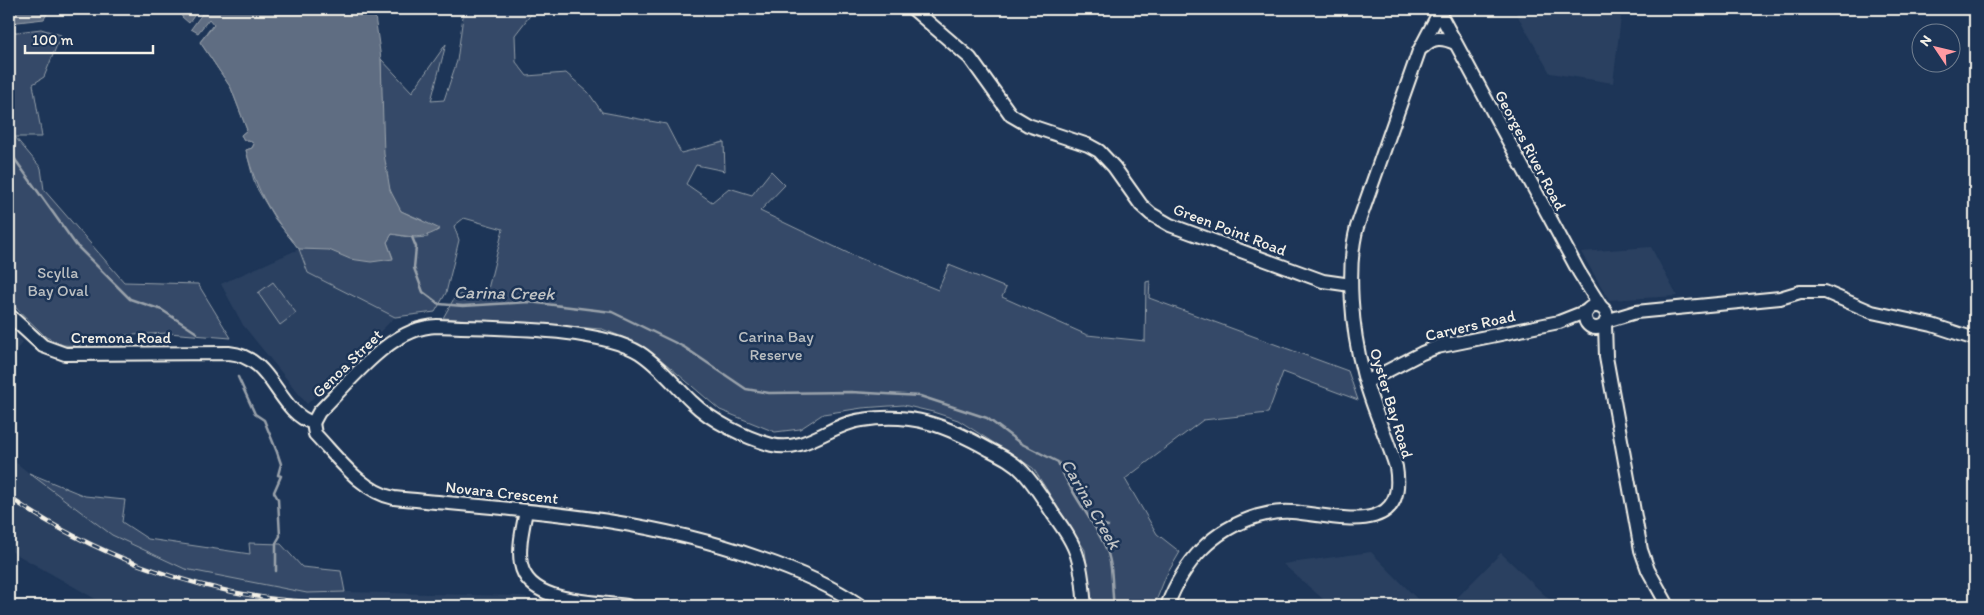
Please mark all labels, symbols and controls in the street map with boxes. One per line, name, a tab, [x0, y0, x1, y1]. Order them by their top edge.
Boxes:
scale bar	[25, 22, 152, 54]
north arrow	[1912, 22, 1962, 72]
text: 100 m	[32, 31, 74, 49]
text: N	[1916, 32, 1935, 50]
street label: Georges River Road	[1491, 87, 1570, 214]
street label: Green Point Road	[1171, 199, 1289, 260]
park label: Scylla Bay Oval	[27, 263, 89, 300]
water label: Carina Creek	[453, 281, 556, 305]
street label: Carvers Road	[1423, 306, 1517, 345]
street label: Genoa Street	[308, 325, 386, 402]
park label: Carina Bay Reserve	[738, 327, 814, 364]
street label: Cremona Road	[71, 328, 171, 347]
street label: Oyster Bay Road	[1366, 346, 1417, 461]
water label: Carina Creek	[1056, 455, 1127, 555]
street label: Novara Crescent	[444, 477, 559, 508]

